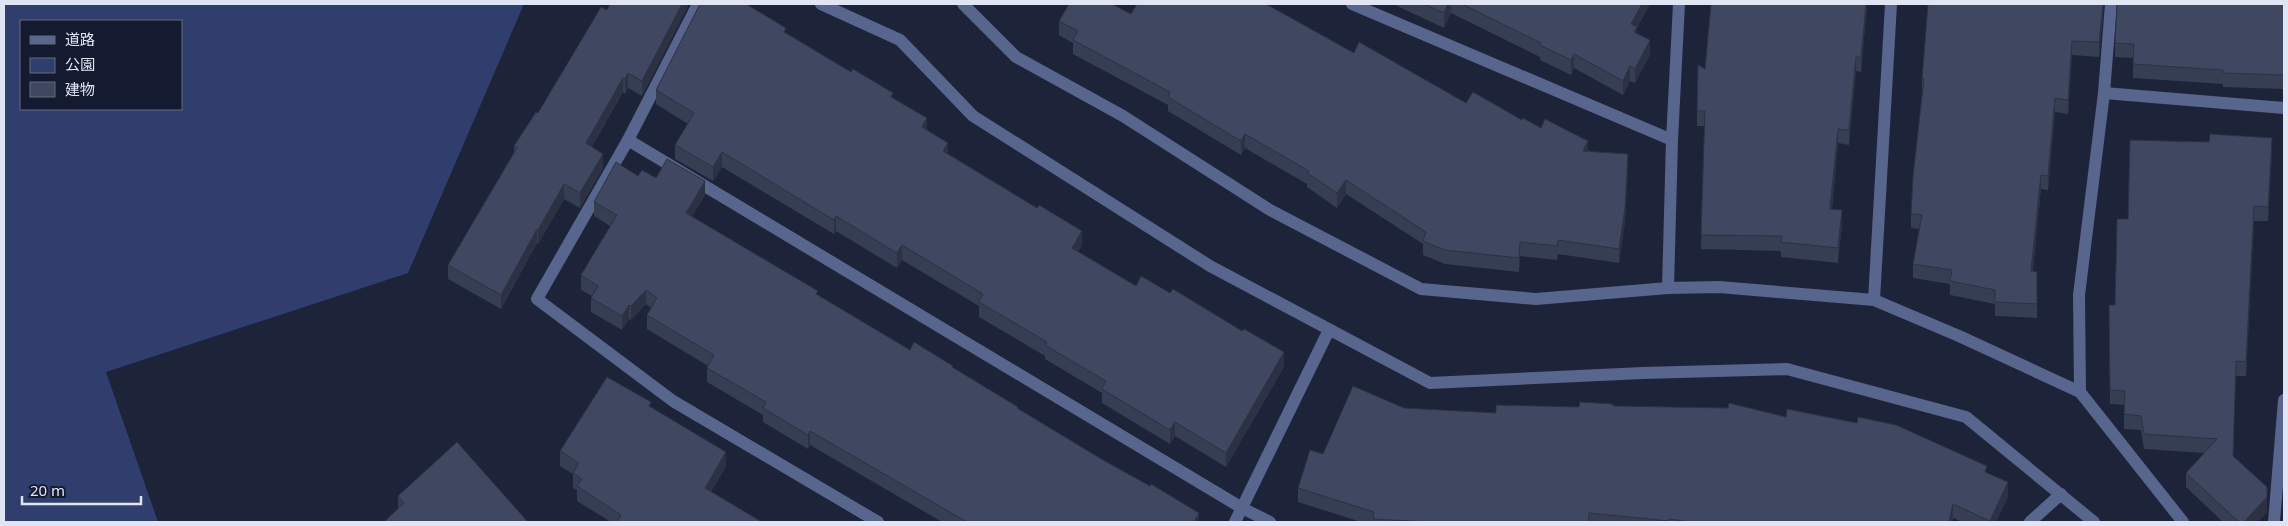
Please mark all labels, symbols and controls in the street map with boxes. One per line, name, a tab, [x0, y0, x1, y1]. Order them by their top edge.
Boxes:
legend	[20, 20, 182, 110]
text: 道路	[65, 29, 95, 49]
text: 公園	[65, 54, 95, 74]
text: 建物	[65, 79, 95, 99]
scale bar	[22, 474, 141, 506]
text: 20 m	[30, 480, 65, 500]

